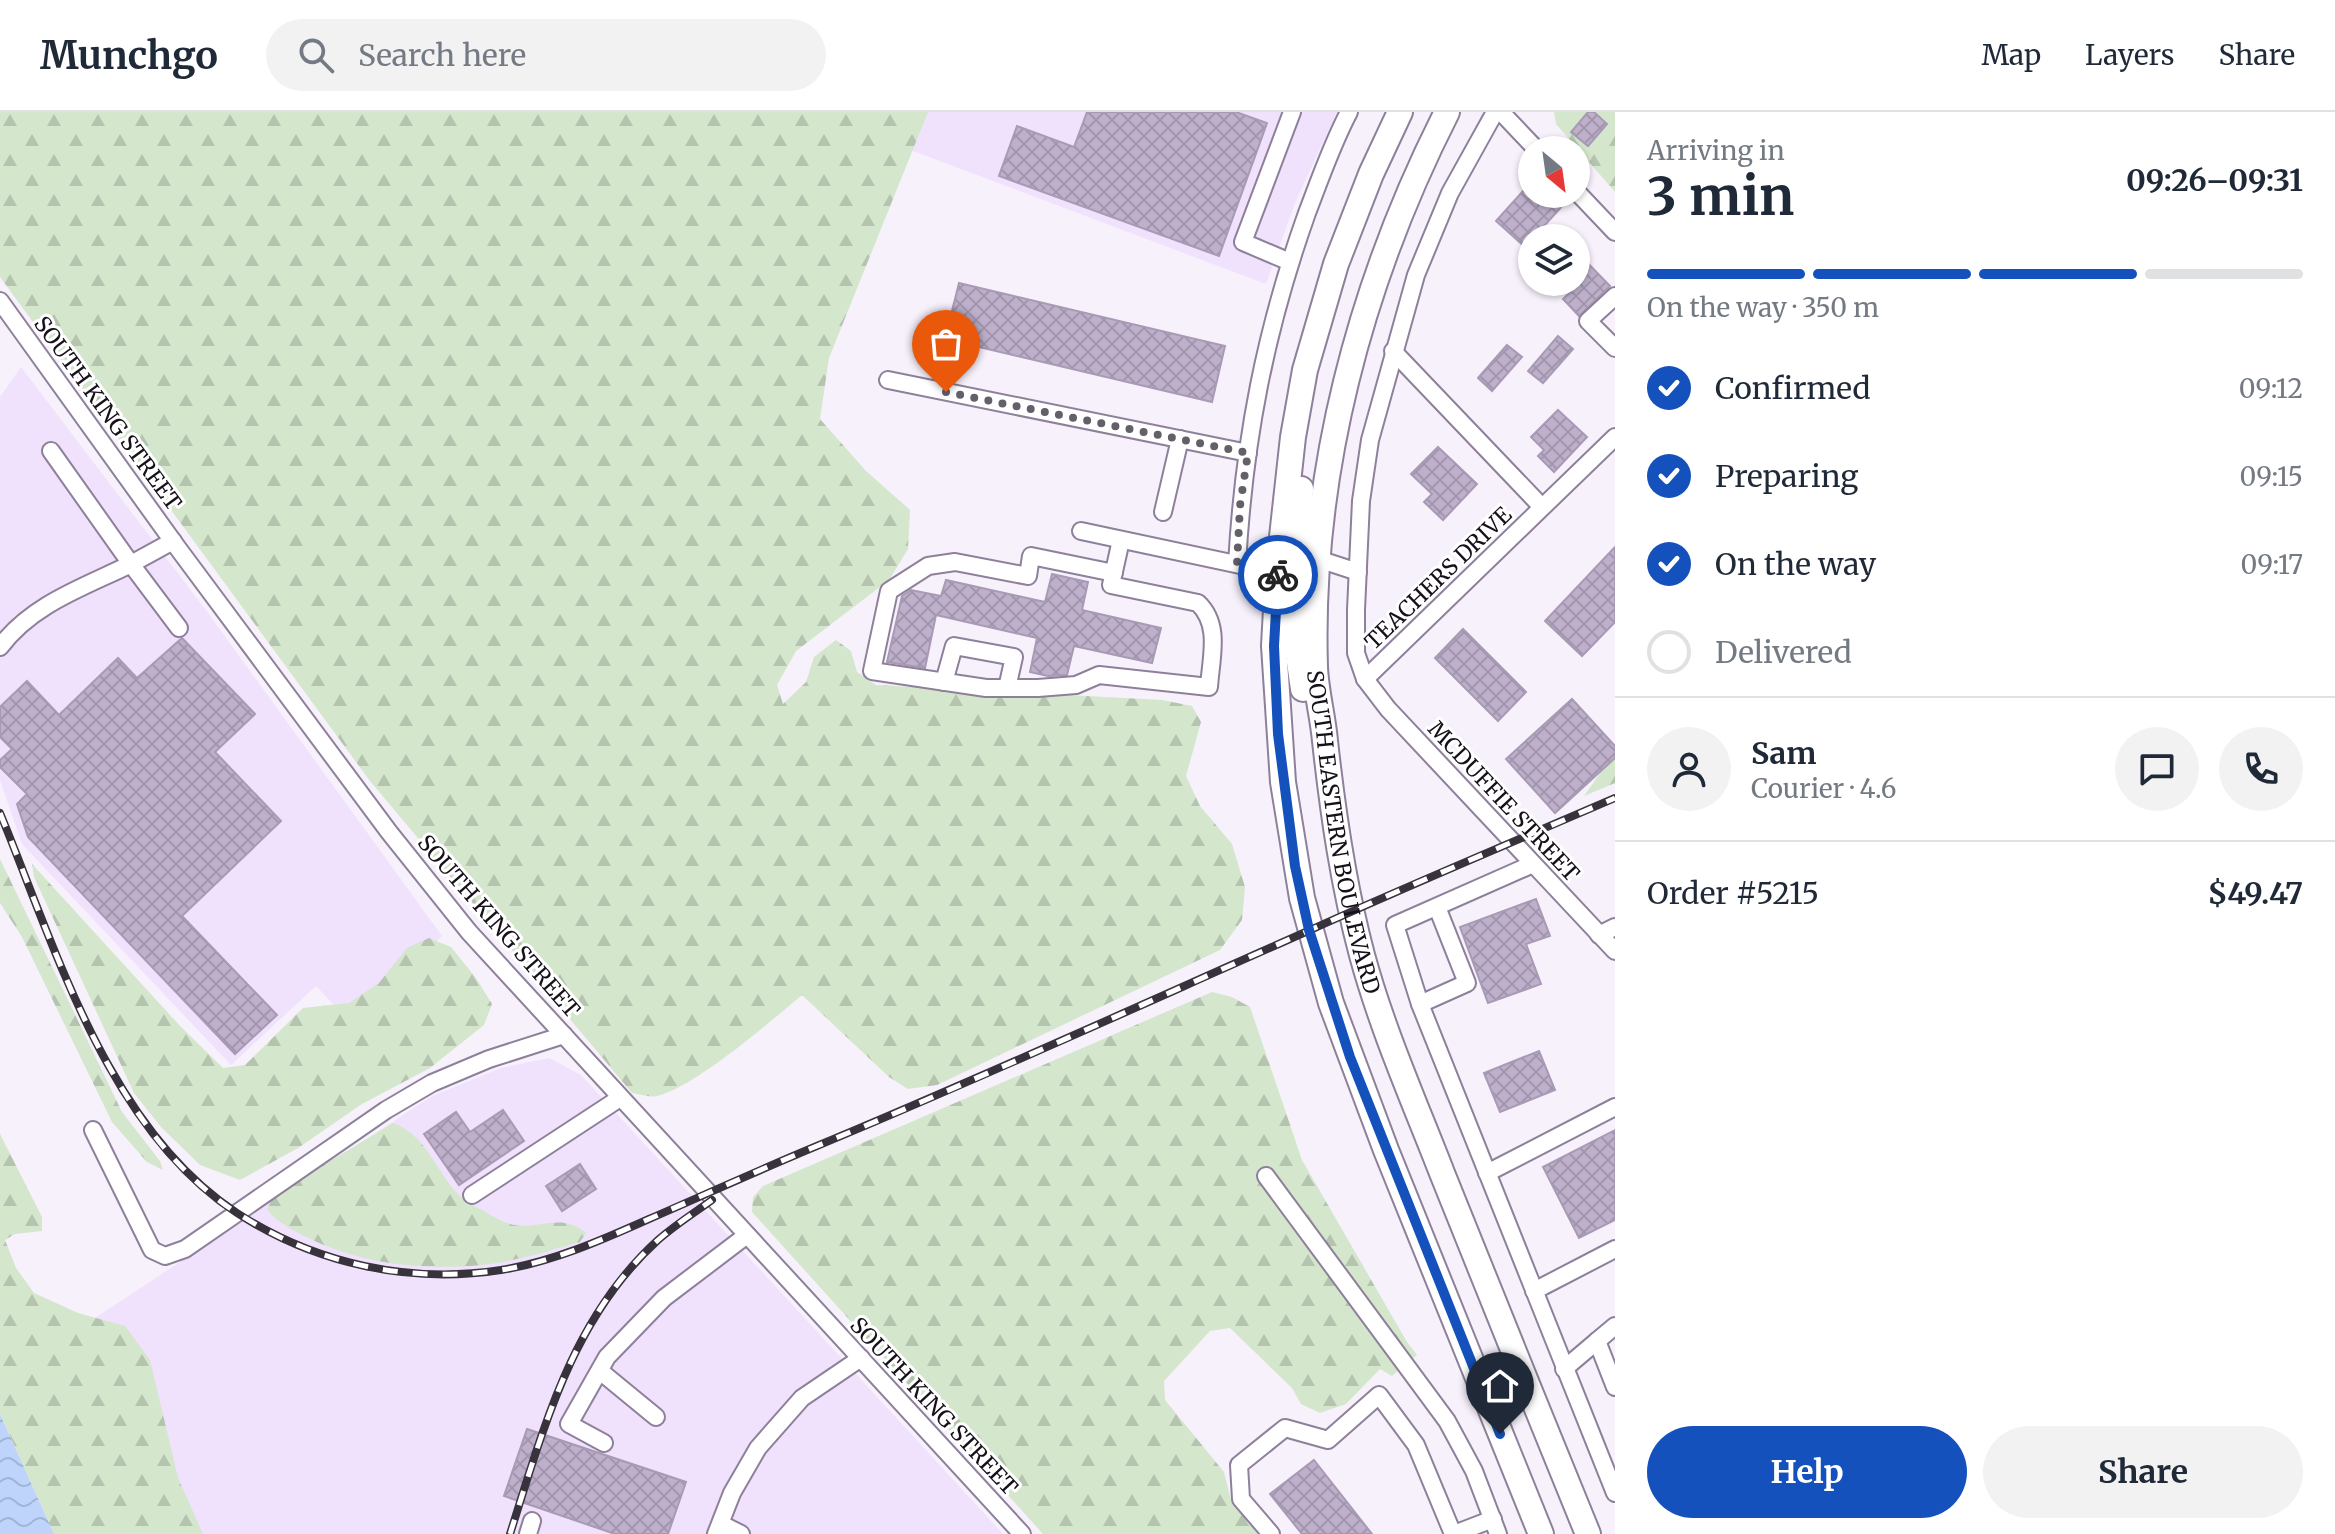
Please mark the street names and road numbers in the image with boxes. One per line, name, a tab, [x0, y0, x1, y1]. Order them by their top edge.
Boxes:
street label: SOUTH KING STREET	[28, 310, 188, 516]
street label: TEACHERS DRIVE	[1359, 501, 1517, 655]
street label: SOUTH EASTERN BOULEVARD	[1301, 669, 1387, 997]
street label: MCDUFFIE STREET	[1422, 715, 1586, 887]
street label: SOUTH KING STREET	[412, 829, 586, 1023]
street label: SOUTH KING STREET	[844, 1311, 1024, 1501]

